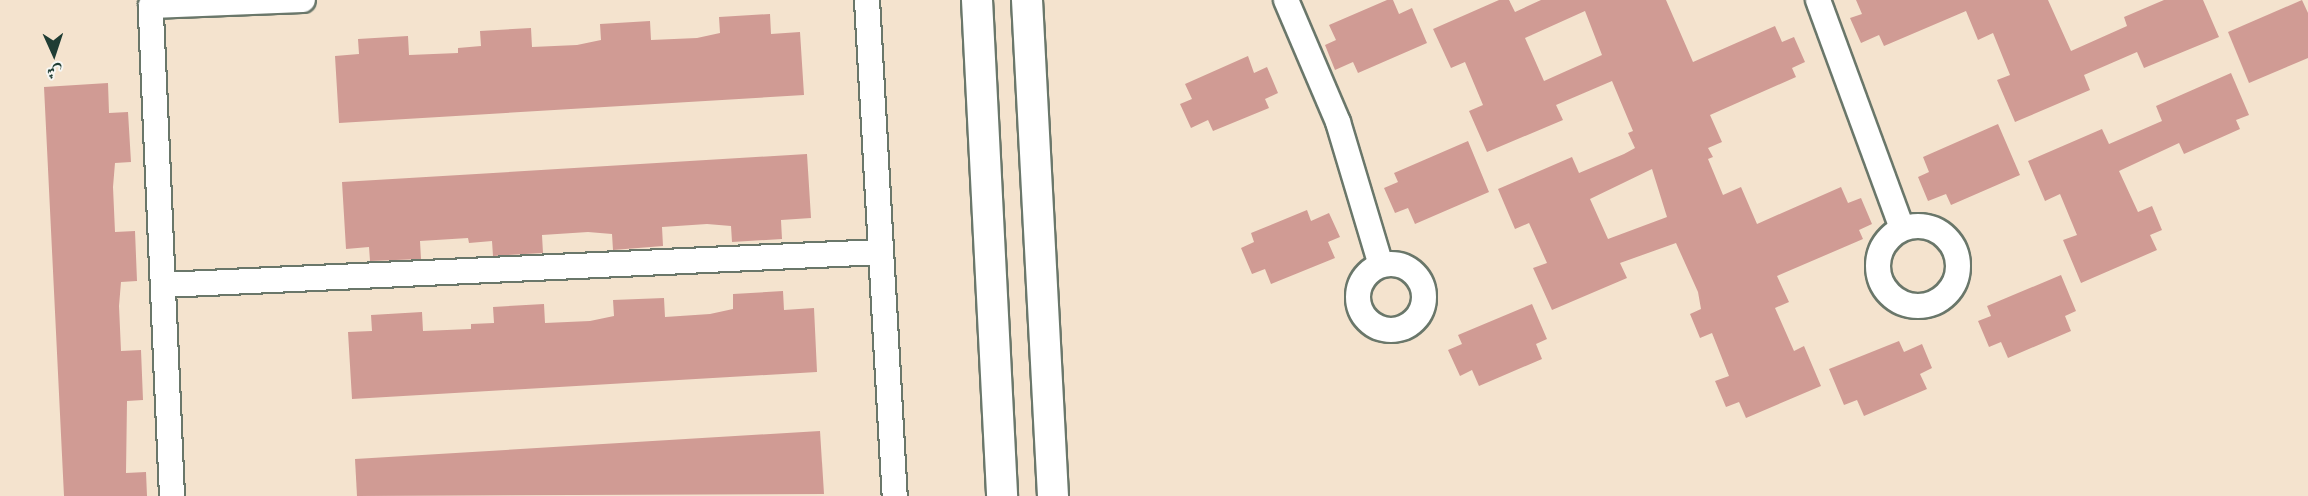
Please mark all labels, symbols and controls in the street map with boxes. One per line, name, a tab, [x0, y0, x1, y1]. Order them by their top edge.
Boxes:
north arrow	[24, 24, 84, 84]
text: ش	[46, 61, 63, 83]

